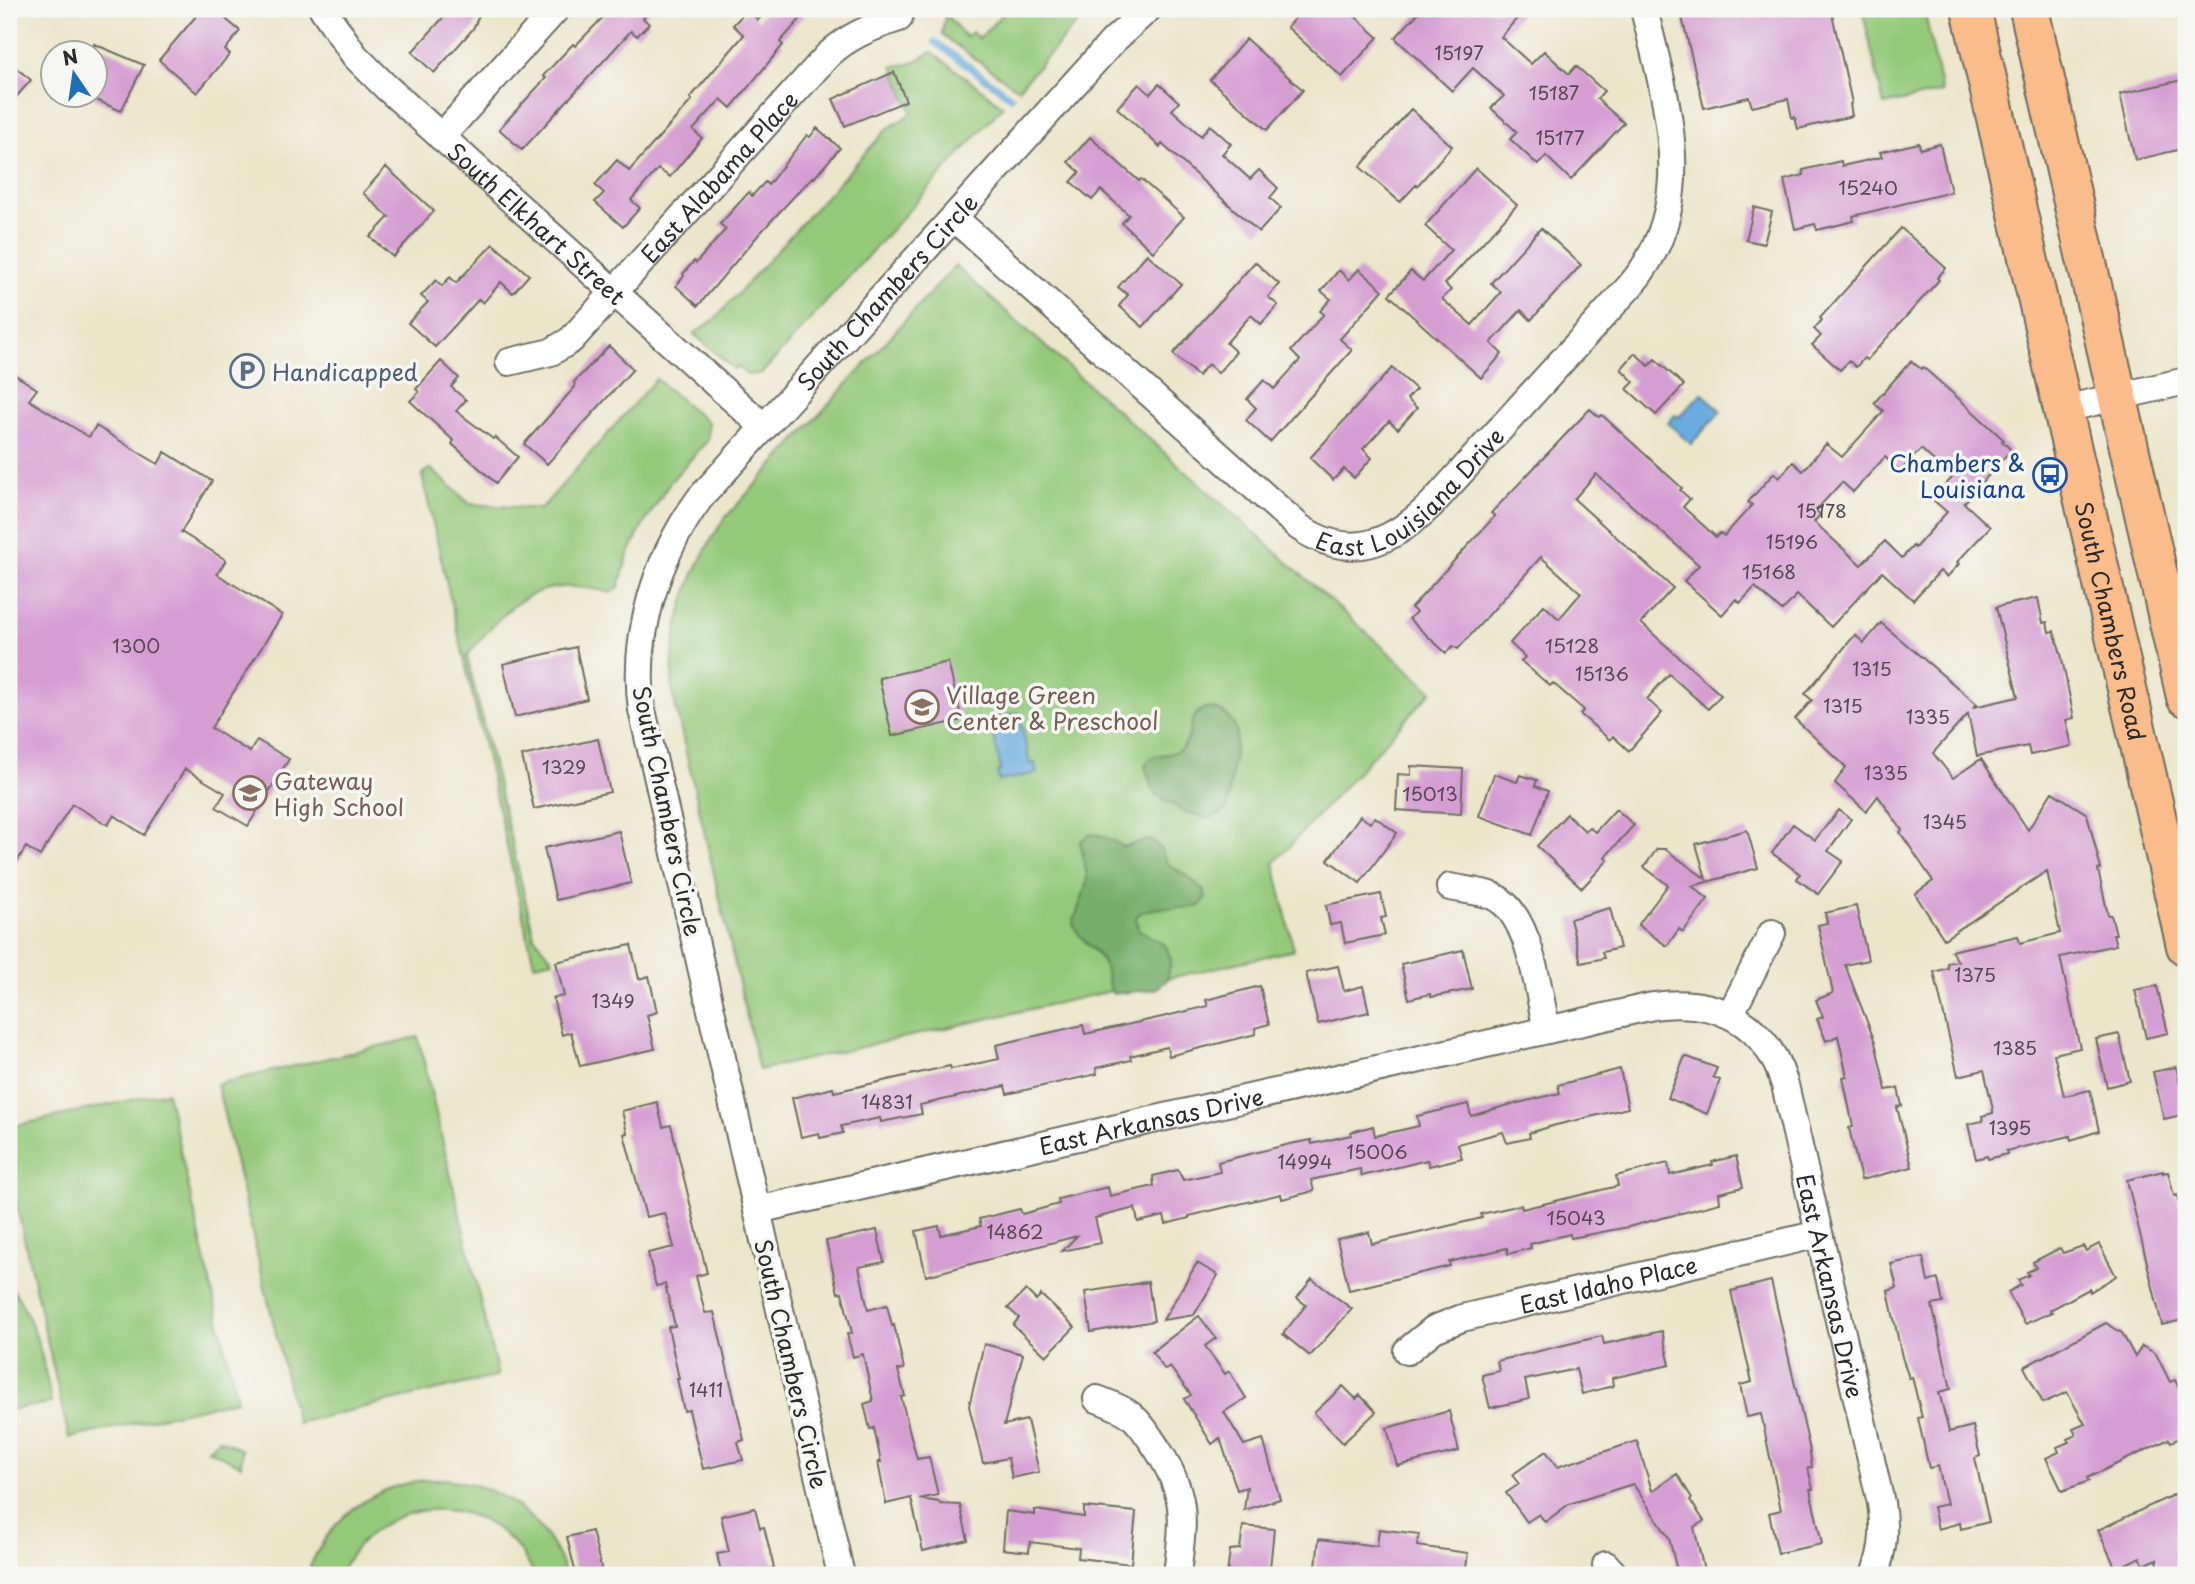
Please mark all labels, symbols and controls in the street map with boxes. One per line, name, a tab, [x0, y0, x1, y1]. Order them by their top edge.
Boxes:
north arrow	[38, 38, 108, 108]
house number: 15197	[1434, 38, 1484, 66]
text: N	[59, 41, 80, 72]
house number: 15187	[1529, 78, 1579, 106]
street label: East Alabama Place	[632, 82, 806, 270]
house number: 15177	[1536, 123, 1585, 151]
street label: South Elkhart Street	[441, 134, 634, 312]
house number: 15240	[1838, 173, 1898, 201]
street label: South Chambers Circle	[788, 185, 985, 398]
parking icon: Handicapped	[228, 352, 266, 390]
place label: Handicapped	[272, 354, 418, 389]
street label: East Louisiana Drive	[1311, 419, 1512, 563]
place label: Chambers & Louisiana	[1889, 445, 2026, 506]
bus stop icon: Chambers & Louisiana	[2031, 456, 2069, 494]
house number: 15178	[1797, 496, 1847, 524]
street label: South Chambers Road	[2067, 498, 2156, 744]
house number: 15196	[1766, 527, 1818, 555]
house number: 15168	[1742, 557, 1796, 585]
house number: 1300	[112, 631, 160, 659]
house number: 15128	[1545, 631, 1599, 659]
house number: 1315	[1852, 654, 1892, 682]
house number: 15136	[1575, 659, 1629, 687]
place label: Village Green Center & Preschool	[946, 677, 1159, 738]
street label: South Chambers Circle	[624, 683, 712, 939]
school or university icon: Village Green Center & Preschool	[903, 688, 941, 726]
house number: 1315	[1823, 691, 1863, 719]
house number: 1335	[1906, 702, 1950, 730]
house number: 1329	[542, 752, 586, 780]
house number: 1335	[1864, 758, 1908, 786]
place label: Gateway High School	[274, 763, 404, 824]
school or university icon: Gateway High School	[231, 774, 269, 812]
house number: 15013	[1402, 779, 1458, 807]
house number: 1345	[1923, 807, 1967, 835]
house number: 1375	[1954, 960, 1996, 988]
house number: 1349	[591, 986, 635, 1014]
house number: 1385	[1993, 1033, 2037, 1061]
street label: East Arkansas Drive	[1035, 1078, 1267, 1163]
house number: 14831	[861, 1087, 913, 1115]
house number: 1395	[1989, 1113, 2031, 1141]
house number: 15006	[1347, 1137, 1407, 1165]
house number: 14994	[1277, 1147, 1333, 1175]
street label: East Arkansas Drive	[1788, 1170, 1874, 1401]
house number: 15043	[1546, 1203, 1606, 1231]
house number: 14862	[986, 1217, 1044, 1245]
street label: South Chambers Circle	[746, 1236, 838, 1492]
street label: East Idaho Place	[1516, 1246, 1700, 1321]
house number: 1411	[689, 1375, 723, 1403]

